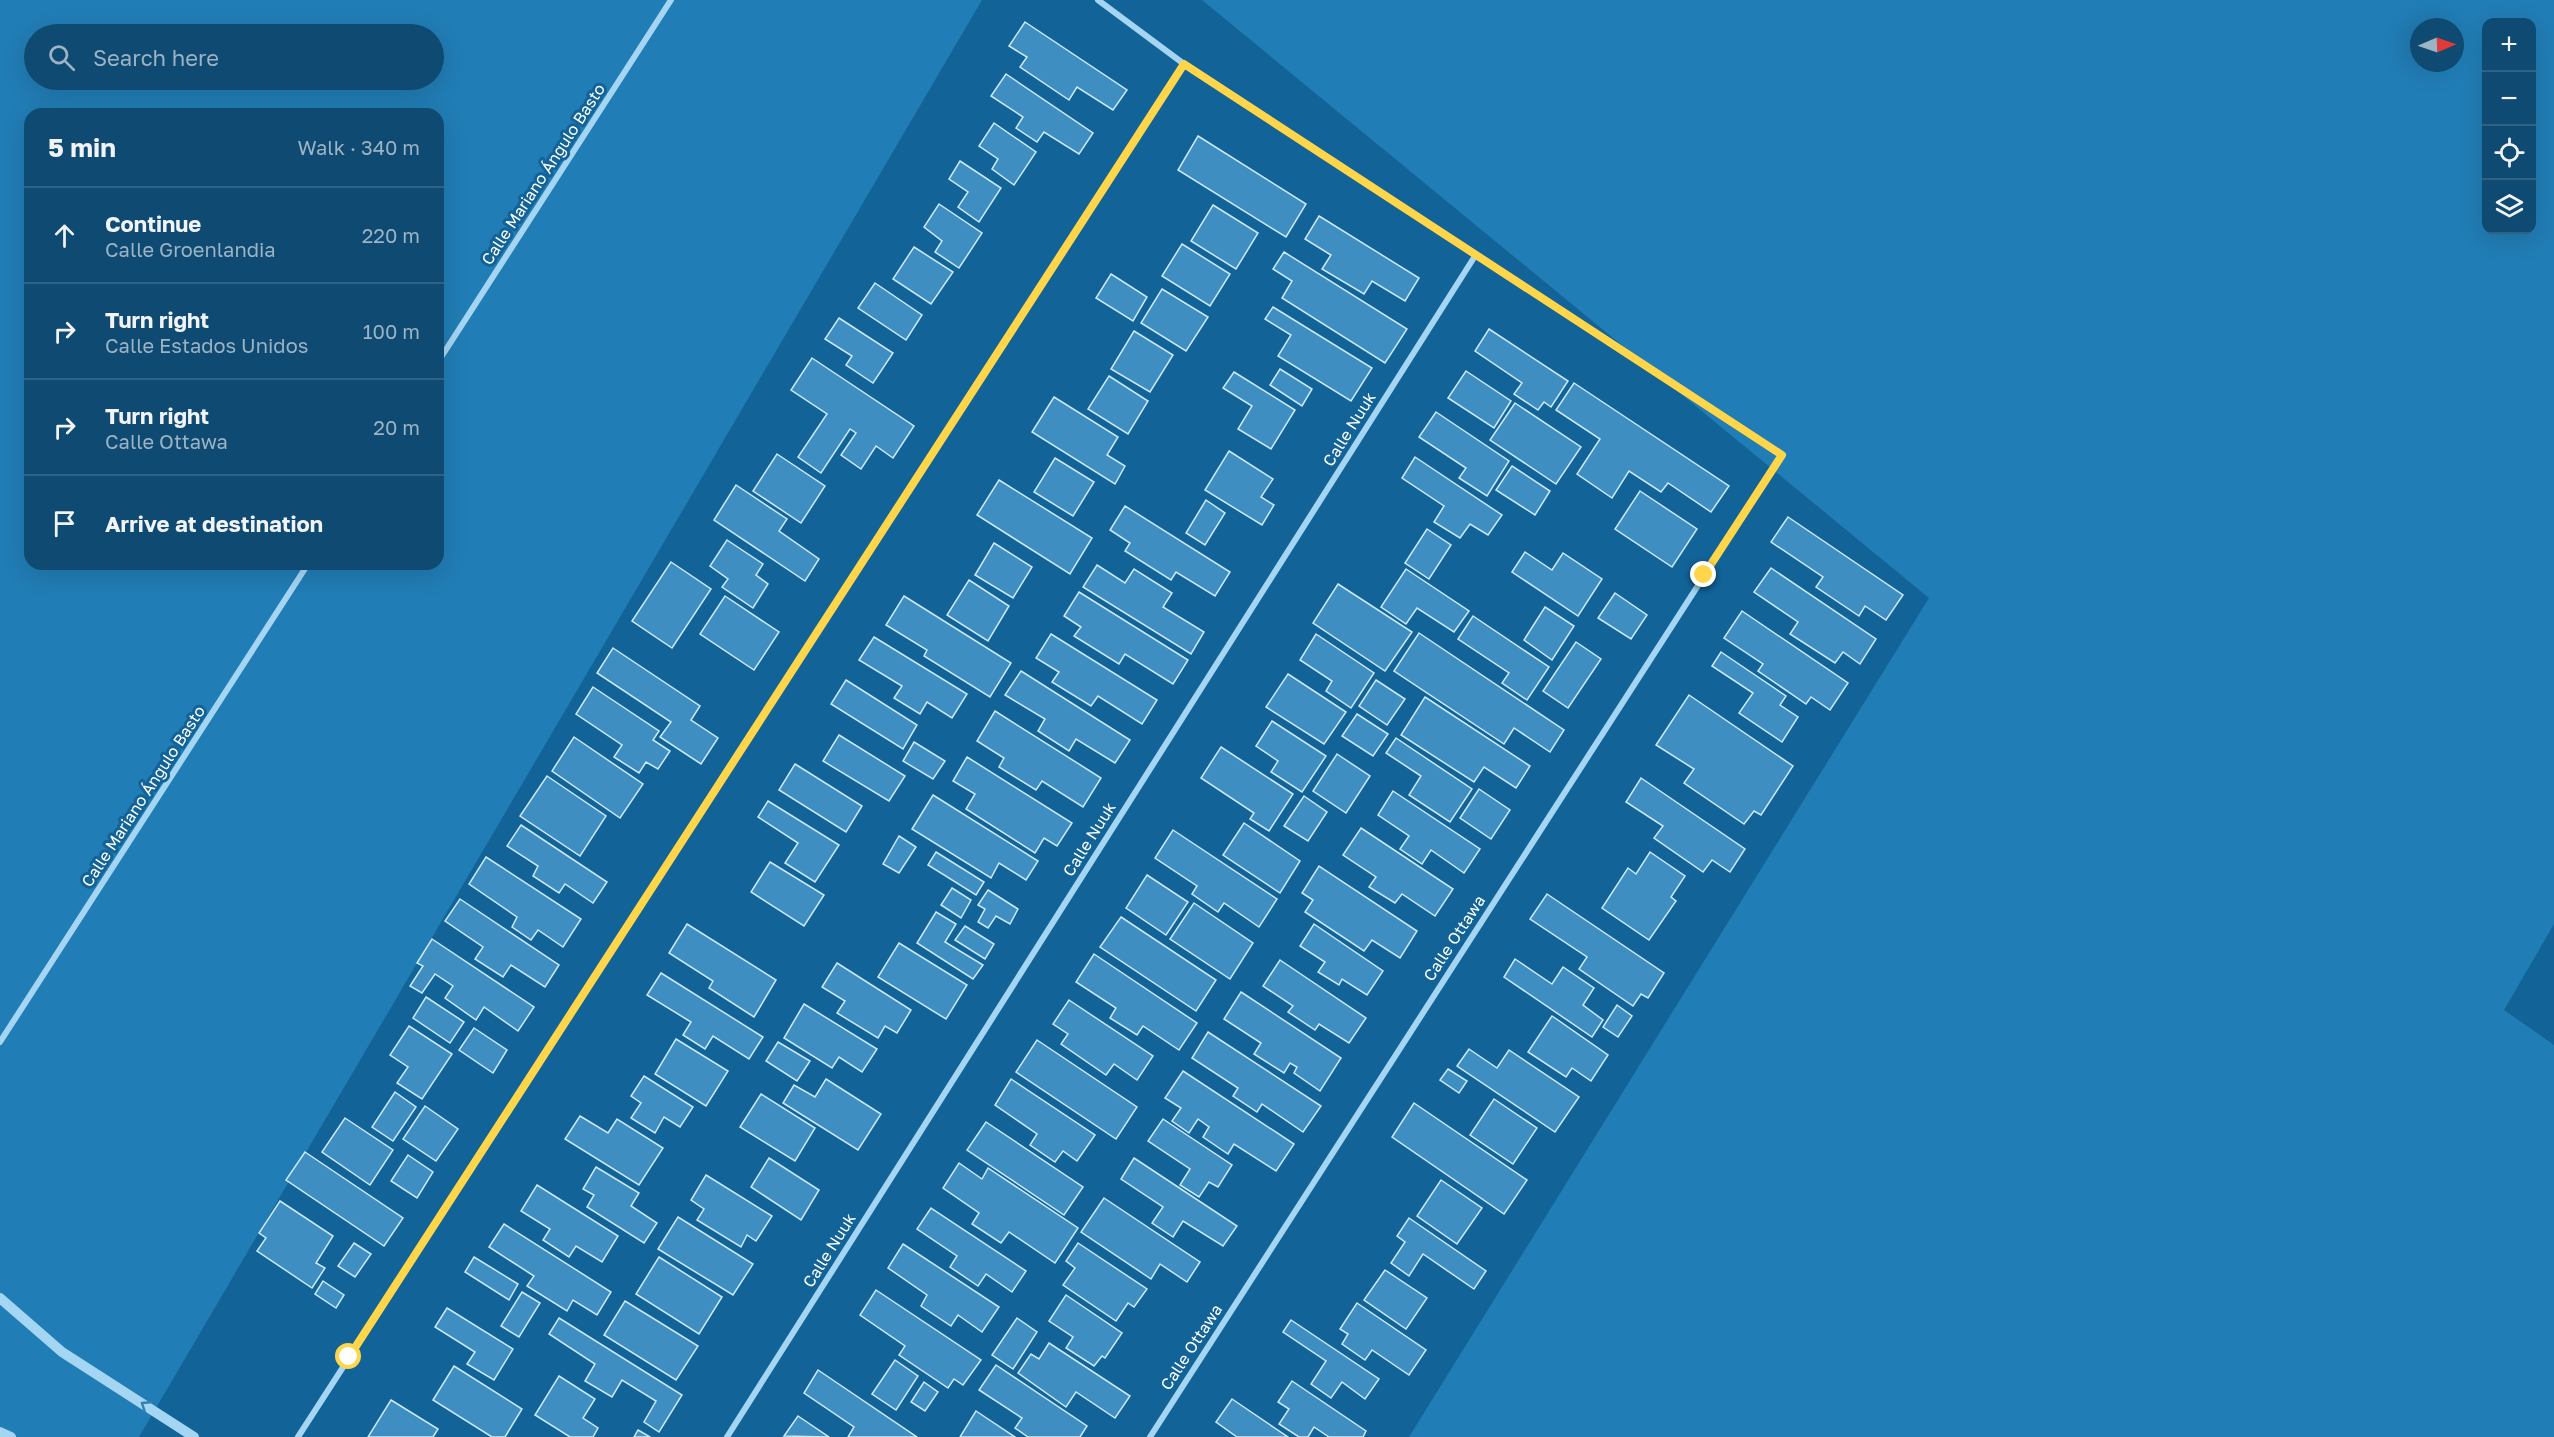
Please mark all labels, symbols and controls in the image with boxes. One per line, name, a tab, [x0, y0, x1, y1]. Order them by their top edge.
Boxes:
north arrow	[2410, 18, 2464, 72]
map controls	[2482, 18, 2536, 234]
button: +	[2482, 18, 2536, 72]
search box	[24, 24, 444, 90]
icon: search	[45, 41, 78, 74]
text: Search here	[93, 44, 219, 71]
button: −	[2482, 72, 2536, 126]
street label: Calle Mariano Ángulo Basto	[477, 80, 609, 268]
button: locate	[2482, 126, 2536, 180]
text: 5 min	[48, 132, 116, 163]
text: Walk · 340 m	[298, 135, 420, 159]
button: layers	[2482, 180, 2536, 234]
text: Continue	[105, 210, 201, 237]
icon: ahead	[48, 219, 81, 252]
text: 220 m	[362, 223, 420, 247]
text: Calle Groenlandia	[105, 237, 276, 261]
text: Turn right	[105, 306, 209, 333]
icon: right	[48, 315, 81, 348]
text: 100 m	[363, 319, 420, 343]
text: Calle Estados Unidos	[105, 333, 308, 357]
street label: Calle Nuuk	[1318, 388, 1380, 470]
text: Turn right	[105, 402, 209, 429]
icon: right	[48, 411, 81, 444]
text: 20 m	[373, 415, 420, 439]
text: Calle Ottawa	[105, 429, 228, 453]
icon: arrive	[48, 507, 81, 540]
text: Arrive at destination	[105, 510, 323, 537]
route end	[1690, 561, 1716, 587]
street label: Calle Mariano Ángulo Basto	[77, 702, 209, 890]
street label: Calle Nuuk	[1058, 798, 1120, 880]
street label: Calle Ottawa	[1419, 891, 1489, 985]
street label: Calle Nuuk	[798, 1209, 860, 1291]
street label: Calle Ottawa	[1156, 1300, 1226, 1394]
route start	[335, 1343, 361, 1369]
one-way arrow	[141, 1401, 151, 1413]

